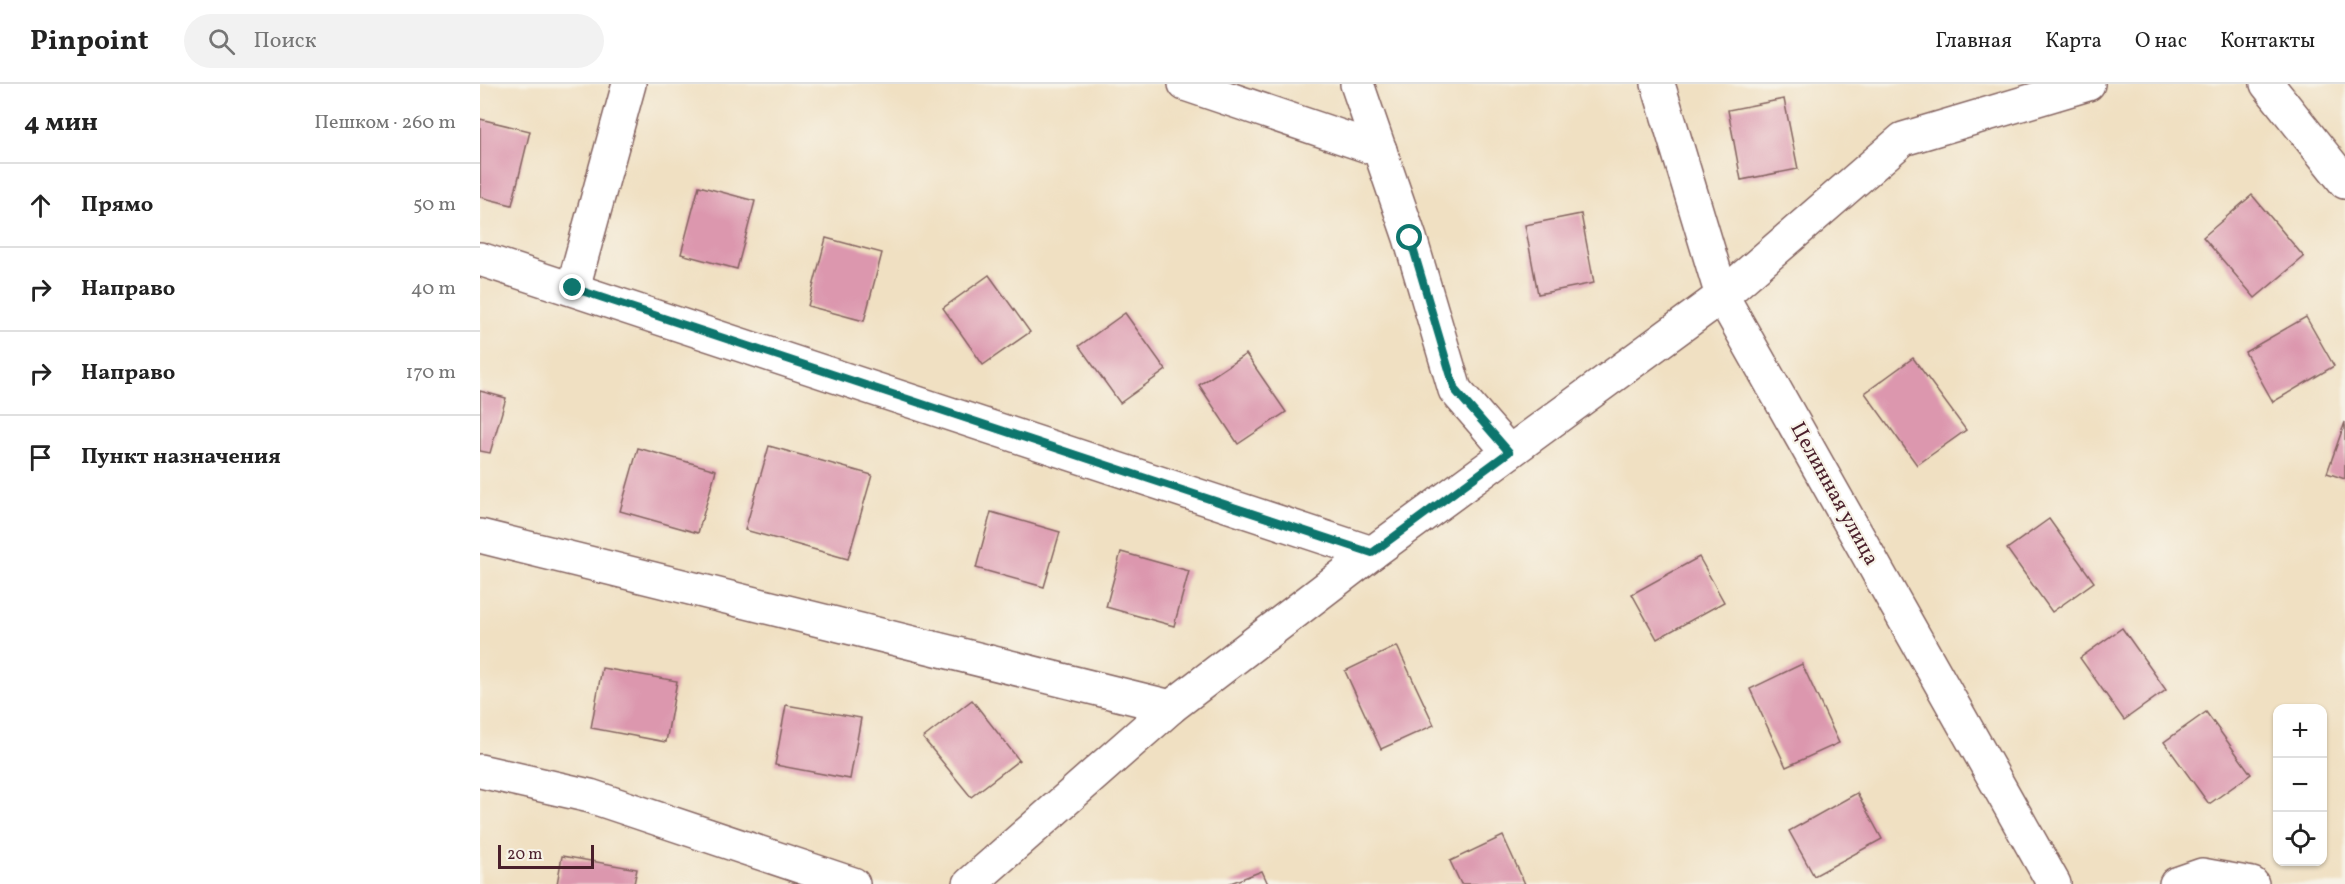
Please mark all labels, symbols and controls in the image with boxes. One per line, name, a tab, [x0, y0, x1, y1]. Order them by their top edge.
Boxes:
search box	[184, 14, 604, 68]
text: Pinpoint	[30, 22, 148, 61]
icon: search	[205, 25, 238, 58]
text: Поиск	[253, 26, 316, 57]
text: Главная	[1935, 27, 2012, 56]
text: Карта	[2045, 27, 2102, 56]
text: О нас	[2135, 27, 2187, 56]
text: Контакты	[2220, 27, 2315, 56]
text: 4 мин	[24, 105, 98, 141]
text: Пешком · 260 m	[314, 109, 456, 137]
icon: ahead	[24, 189, 57, 222]
text: Прямо	[81, 190, 153, 221]
text: 50 m	[413, 191, 456, 219]
route start	[1396, 224, 1422, 250]
icon: right	[24, 273, 57, 306]
text: Направо	[81, 274, 175, 305]
route end	[559, 274, 585, 300]
text: 40 m	[411, 275, 456, 303]
icon: right	[24, 357, 57, 390]
text: Направо	[81, 358, 175, 389]
text: 170 m	[406, 359, 456, 387]
street label: Целинная улица	[1783, 417, 1885, 571]
icon: arrive	[24, 441, 57, 474]
text: Пункт назначения	[81, 442, 281, 473]
map controls	[2273, 704, 2327, 866]
button: +	[2273, 704, 2327, 758]
button: −	[2273, 758, 2327, 812]
button: locate	[2273, 812, 2327, 866]
scale bar	[498, 842, 594, 870]
text: 20 m	[507, 844, 542, 866]

